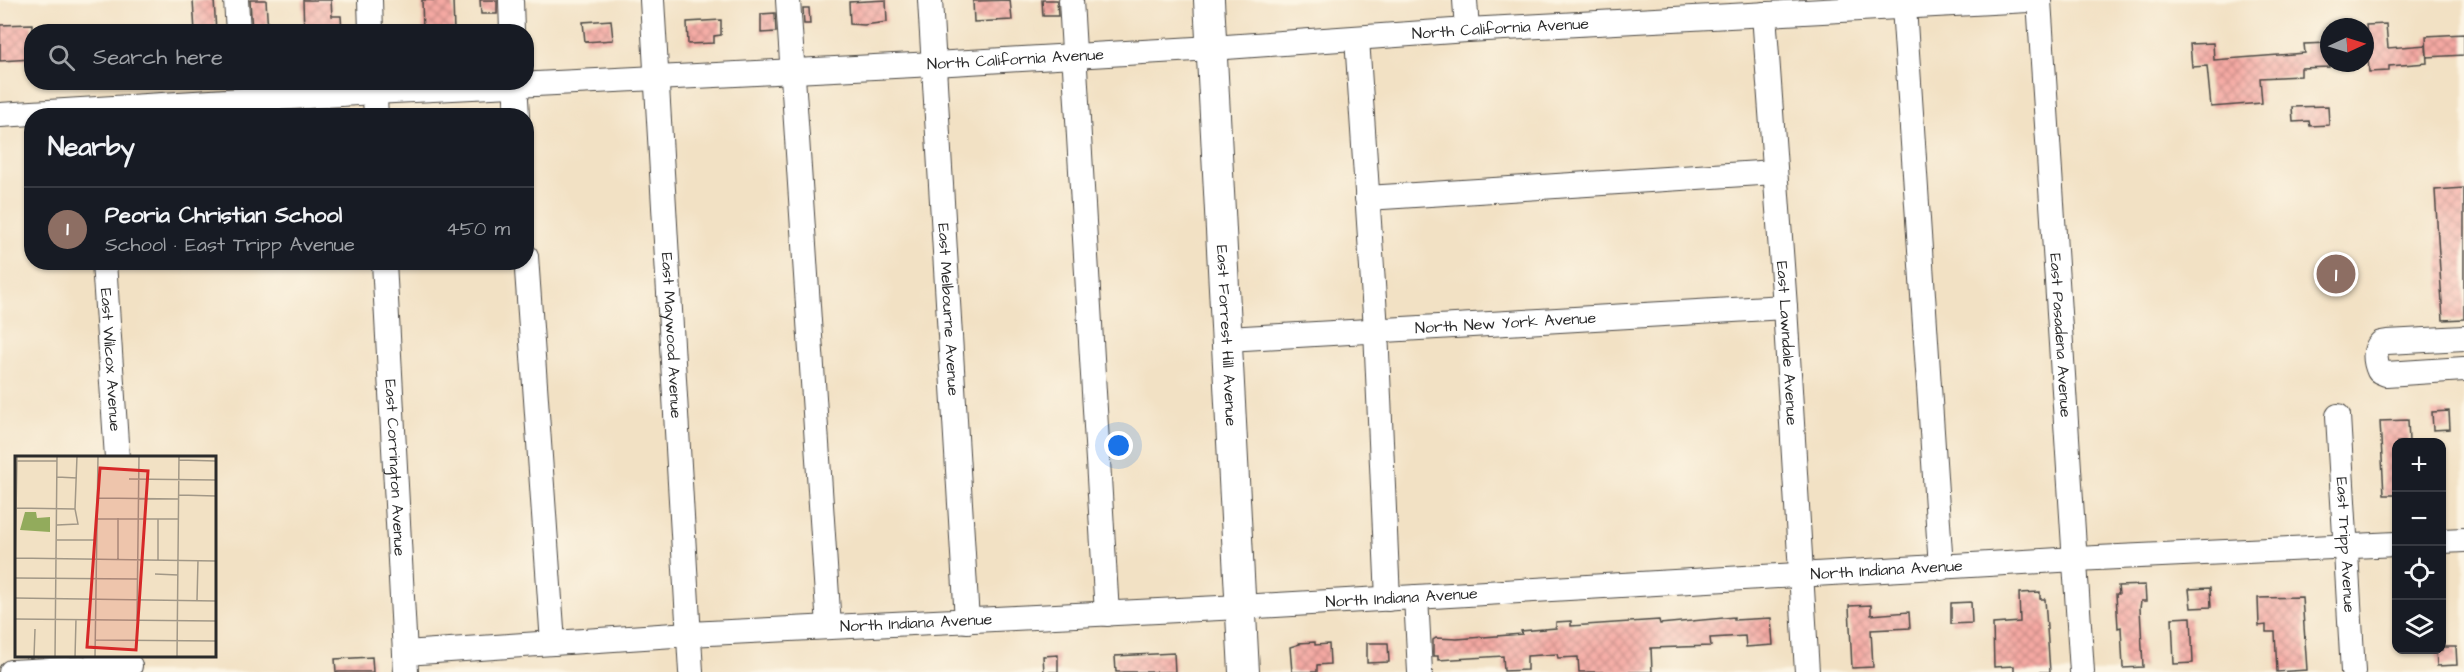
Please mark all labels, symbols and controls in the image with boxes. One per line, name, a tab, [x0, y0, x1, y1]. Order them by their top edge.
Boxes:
street label: North California Avenue	[1411, 12, 1590, 45]
north arrow	[2320, 18, 2374, 72]
search box	[24, 24, 534, 90]
icon: search	[45, 41, 78, 74]
text: Search here	[93, 42, 223, 73]
street label: North California Avenue	[926, 43, 1105, 75]
text: Nearby	[48, 129, 135, 165]
text: Peoria Christian School	[105, 200, 342, 231]
text: 1	[66, 215, 69, 243]
text: 450 m	[446, 215, 510, 243]
street label: East Melbourne Avenue	[932, 222, 965, 397]
text: School · East Tripp Avenue	[105, 231, 355, 259]
street label: East Forrest Hill Avenue	[1211, 244, 1242, 427]
street label: East Maywood Avenue	[656, 252, 687, 419]
pin: 1	[2316, 252, 2356, 296]
street label: East Pasadena Avenue	[2044, 253, 2077, 418]
street label: East Lawndale Avenue	[1771, 260, 1803, 426]
street label: East Wilcox Avenue	[95, 287, 126, 432]
street label: North New York Avenue	[1414, 307, 1597, 339]
street label: East Corrington Avenue	[379, 379, 411, 557]
your location	[1104, 431, 1133, 460]
map controls	[2392, 438, 2446, 654]
button: +	[2392, 438, 2446, 492]
inset map	[15, 456, 216, 657]
street label: East Tripp Avenue	[2331, 476, 2361, 614]
button: −	[2392, 492, 2446, 546]
button: locate	[2392, 546, 2446, 600]
street label: North Indiana Avenue	[1810, 555, 1964, 585]
street label: North Indiana Avenue	[1325, 582, 1478, 613]
button: layers	[2392, 600, 2446, 654]
street label: North Indiana Avenue	[839, 608, 993, 638]

